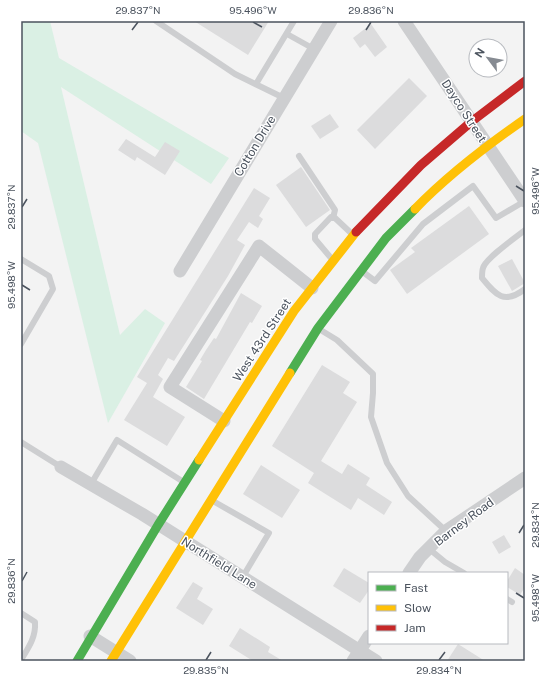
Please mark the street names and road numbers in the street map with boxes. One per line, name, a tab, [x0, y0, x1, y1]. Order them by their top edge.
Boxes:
street label: Dayco Street	[438, 77, 490, 145]
street label: Cotton Drive	[231, 113, 279, 179]
street label: West 43rd Street	[230, 296, 294, 384]
street label: Barney Road	[432, 495, 496, 549]
street label: Northfield Lane	[179, 534, 260, 592]

